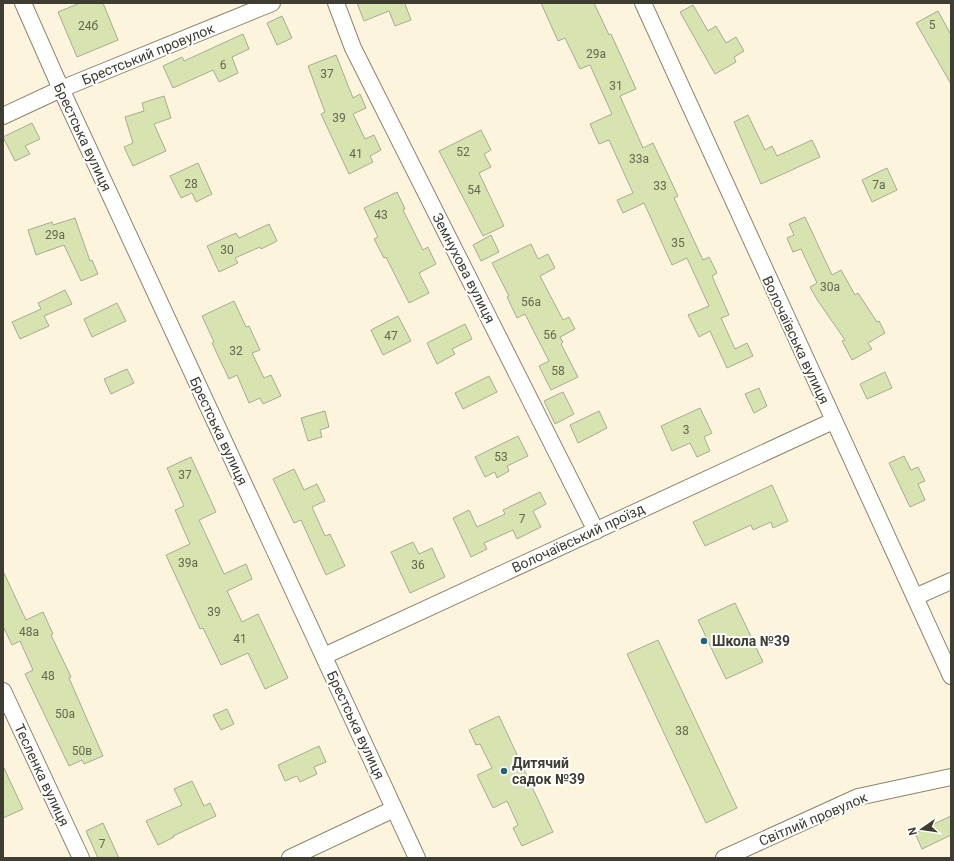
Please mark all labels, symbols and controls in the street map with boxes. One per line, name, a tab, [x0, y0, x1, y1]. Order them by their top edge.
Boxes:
house number: 5	[929, 18, 936, 32]
house number: 24б	[78, 19, 98, 33]
street label: Брестський провулок	[79, 20, 217, 88]
house number: 29а	[586, 47, 606, 61]
house number: 6	[220, 58, 227, 72]
house number: 37	[320, 67, 334, 81]
house number: 31	[609, 79, 623, 93]
street label: Брестська вулиця	[51, 80, 115, 194]
house number: 39	[332, 111, 346, 125]
house number: 52	[456, 145, 470, 159]
house number: 41	[349, 147, 363, 161]
house number: 33а	[629, 152, 649, 166]
house number: 28	[184, 177, 198, 191]
house number: 7а	[872, 178, 886, 192]
house number: 33	[653, 179, 667, 193]
house number: 54	[467, 183, 481, 197]
house number: 43	[374, 208, 388, 222]
street label: Земнухова вулиця	[429, 210, 499, 326]
house number: 29а	[45, 228, 65, 242]
house number: 35	[671, 236, 685, 250]
house number: 30	[220, 243, 234, 257]
street label: Волочаївська вулиця	[759, 273, 833, 407]
house number: 30а	[820, 280, 840, 294]
house number: 56а	[521, 295, 541, 309]
house number: 56	[543, 328, 557, 342]
house number: 47	[384, 329, 398, 343]
house number: 32	[229, 344, 243, 358]
house number: 58	[551, 364, 565, 378]
street label: Брестська вулиця	[187, 374, 251, 488]
house number: 3	[683, 423, 689, 437]
house number: 53	[494, 450, 508, 464]
house number: 37	[178, 468, 192, 482]
street label: Волочаївський проїзд	[509, 500, 647, 576]
house number: 7	[519, 512, 526, 526]
house number: 39а	[178, 556, 198, 570]
house number: 36	[411, 558, 425, 572]
house number: 39	[207, 605, 221, 619]
house number: 48а	[19, 625, 39, 639]
house number: 41	[233, 632, 247, 646]
place label: Школа №39	[712, 633, 790, 649]
marker: Школа №39	[699, 636, 709, 646]
street label: Брестська вулиця	[324, 668, 388, 782]
house number: 48	[41, 669, 55, 683]
house number: 50а	[55, 707, 75, 721]
street label: Тесленка вулиця	[11, 721, 73, 829]
house number: 38	[675, 724, 689, 738]
house number: 50в	[72, 744, 92, 758]
place label: Дитячий садок №39	[512, 755, 585, 787]
marker: Дитячий садок №39	[499, 766, 509, 776]
street label: Світлий провулок	[756, 789, 870, 849]
north arrow	[902, 809, 942, 849]
text: N	[905, 826, 920, 836]
house number: 7	[99, 837, 106, 851]

